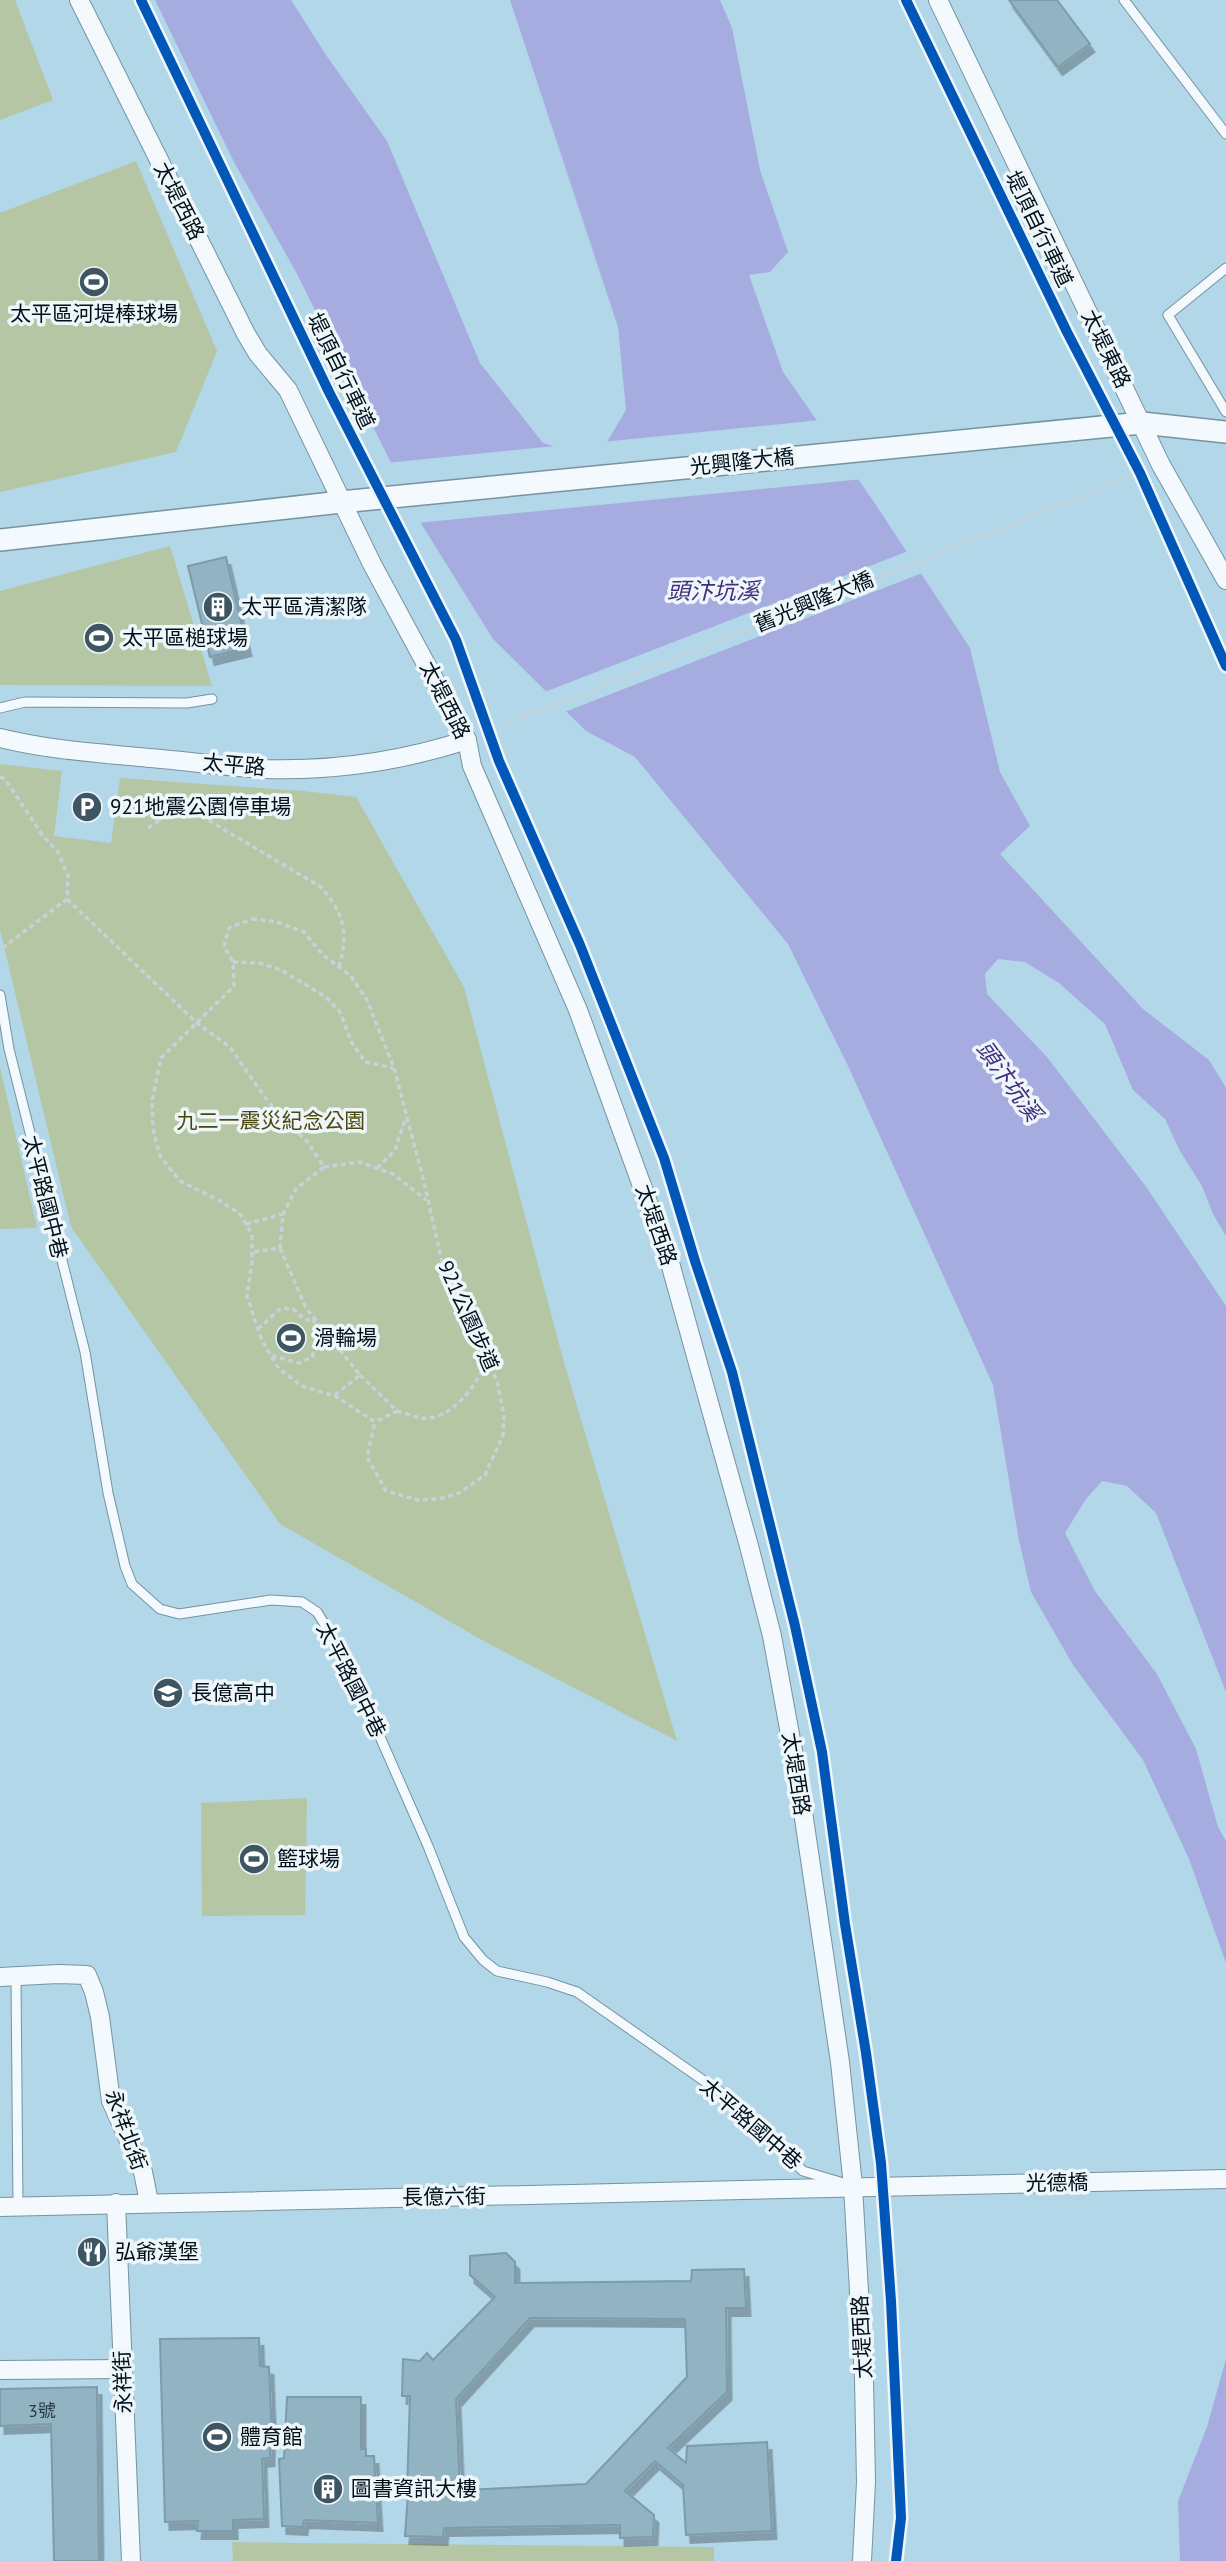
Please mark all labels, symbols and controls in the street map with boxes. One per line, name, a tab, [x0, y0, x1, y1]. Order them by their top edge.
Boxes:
street label: 太堤西路	[148, 157, 211, 244]
street label: 堤頂自行車道	[1000, 166, 1079, 291]
sports icon: 太平區河堤棒球場	[77, 265, 111, 299]
place label: 太平區河堤棒球場	[10, 300, 178, 327]
street label: 太堤東路	[1076, 305, 1137, 392]
street label: 堤頂自行車道	[302, 308, 381, 433]
street label: 光興隆大橋	[688, 443, 796, 480]
street label: 舊光興隆大橋	[750, 565, 877, 638]
water label: 頭汴坑溪	[667, 576, 762, 605]
building icon: 太平區清潔隊	[201, 590, 235, 624]
place label: 太平區清潔隊	[241, 593, 367, 620]
sports icon: 太平區槌球場	[82, 621, 116, 655]
place label: 太平區槌球場	[122, 624, 248, 651]
street label: 太堤西路	[414, 656, 477, 743]
street label: 太平路	[201, 748, 267, 781]
parking icon: 921地震公園停車場	[70, 790, 104, 824]
place label: 921地震公園停車場	[110, 793, 291, 820]
water label: 頭汴坑溪	[971, 1035, 1050, 1129]
park label: 九二一震災紀念公園	[177, 1107, 366, 1134]
street label: 太平路國中巷	[17, 1132, 74, 1261]
street label: 太堤西路	[630, 1181, 683, 1269]
street label: 921公園步道	[432, 1256, 505, 1375]
sports icon: 滑輪場	[274, 1321, 308, 1355]
place label: 滑輪場	[314, 1324, 377, 1351]
street label: 太平路國中巷	[311, 1618, 392, 1742]
school or university icon: 長億高中	[151, 1676, 185, 1710]
place label: 長億高中	[191, 1679, 275, 1706]
street label: 太堤西路	[777, 1730, 816, 1818]
sports icon: 籃球場	[237, 1842, 271, 1876]
place label: 籃球場	[277, 1845, 340, 1872]
street label: 太平路國中巷	[695, 2072, 808, 2175]
street label: 永祥北街	[99, 2086, 154, 2174]
street label: 光德橋	[1025, 2168, 1089, 2197]
street label: 長億六街	[402, 2182, 486, 2211]
restaurant icon: 弘爺漢堡	[75, 2235, 109, 2269]
place label: 弘爺漢堡	[115, 2238, 199, 2265]
street label: 太堤西路	[846, 2294, 877, 2380]
street label: 永祥街	[108, 2350, 137, 2414]
house number: 3號	[28, 2399, 56, 2422]
sports icon: 體育館	[200, 2420, 234, 2454]
place label: 體育館	[240, 2423, 303, 2450]
building icon: 圖書資訊大樓	[311, 2472, 345, 2506]
place label: 圖書資訊大樓	[351, 2475, 477, 2502]

